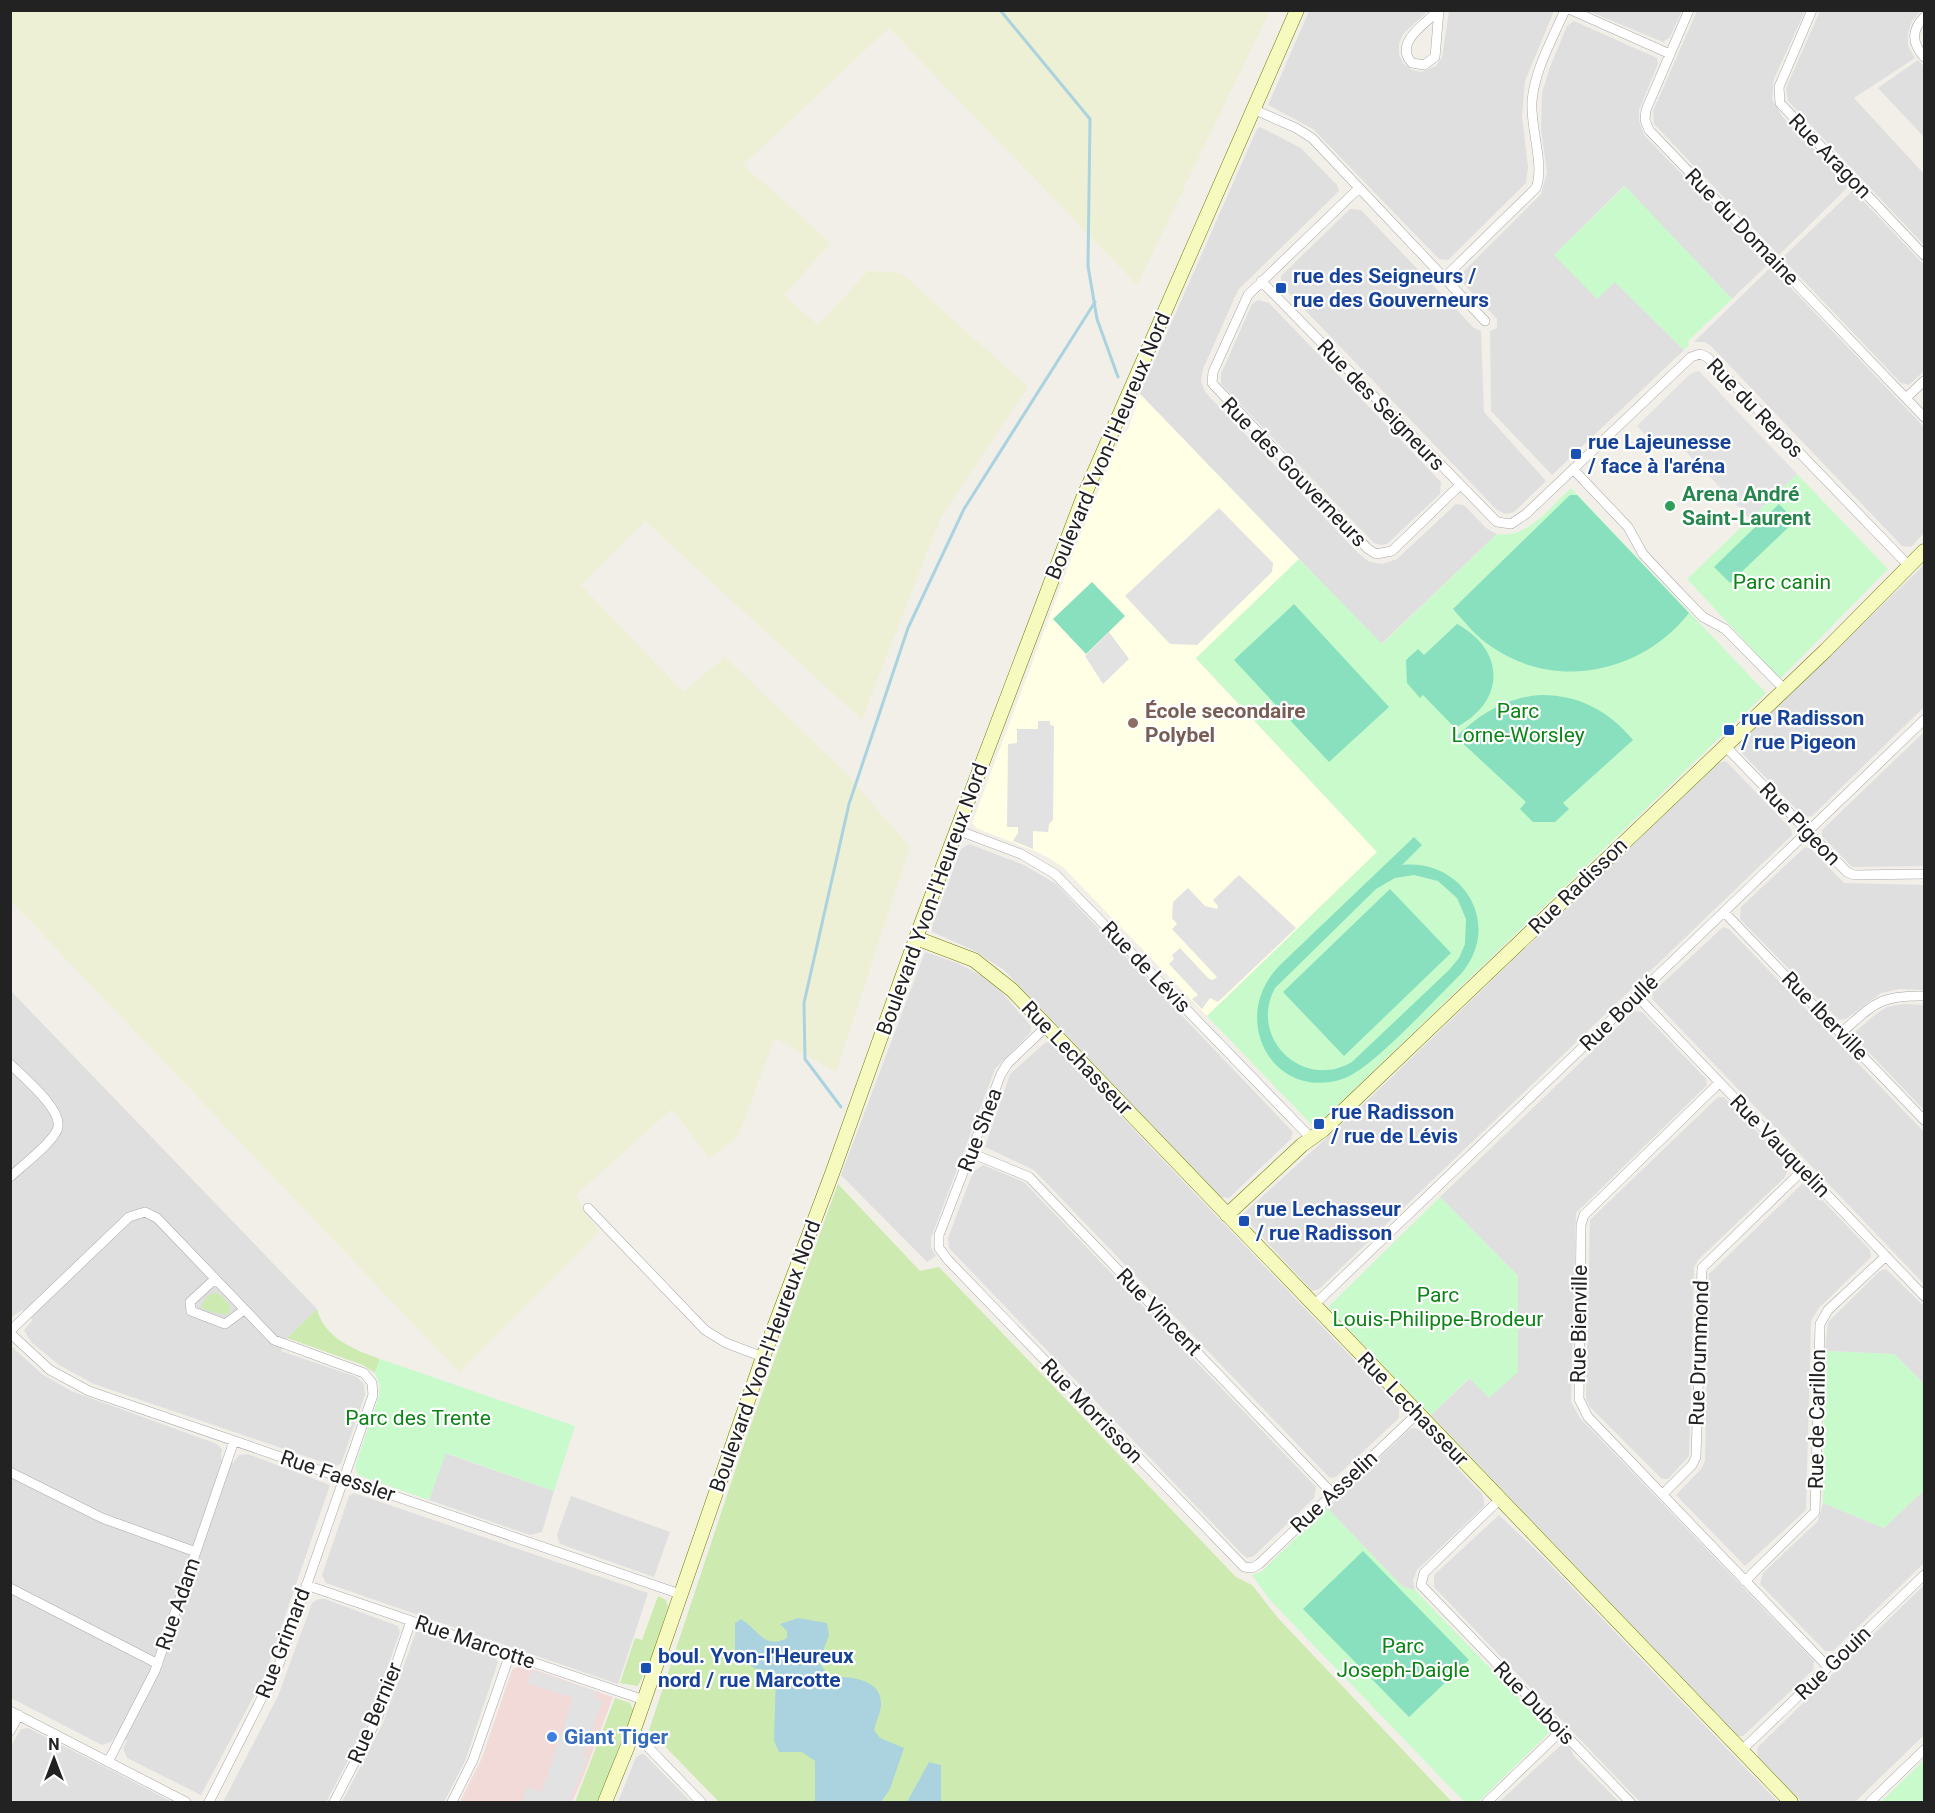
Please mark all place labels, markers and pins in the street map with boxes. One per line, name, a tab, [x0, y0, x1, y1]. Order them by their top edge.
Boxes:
place label: rue des Seigneurs / rue des Gouverneurs	[1293, 264, 1489, 312]
marker: rue des Seigneurs / rue des Gouverneurs	[1274, 281, 1288, 295]
place label: rue Lajeunesse / face à l'aréna	[1587, 430, 1731, 478]
marker: rue Lajeunesse / face à l'aréna	[1569, 447, 1583, 461]
place label: Arena André Saint-Laurent	[1682, 482, 1811, 530]
marker: Arena André Saint-Laurent	[1663, 499, 1677, 513]
place label: École secondaire Polybel	[1145, 699, 1306, 747]
place label: rue Radisson / rue Pigeon	[1740, 706, 1864, 754]
marker: École secondaire Polybel	[1126, 716, 1140, 730]
marker: rue Radisson / rue Pigeon	[1722, 723, 1736, 737]
place label: rue Radisson / rue de Lévis	[1330, 1100, 1458, 1148]
marker: rue Radisson / rue de Lévis	[1312, 1117, 1326, 1131]
place label: rue Lechasseur / rue Radisson	[1255, 1197, 1401, 1245]
marker: rue Lechasseur / rue Radisson	[1237, 1214, 1251, 1228]
place label: boul. Yvon-l'Heureux nord / rue Marcotte	[658, 1644, 854, 1692]
marker: boul. Yvon-l'Heureux nord / rue Marcotte	[639, 1661, 653, 1675]
place label: Giant Tiger	[564, 1725, 669, 1749]
marker: Giant Tiger	[545, 1730, 559, 1744]

